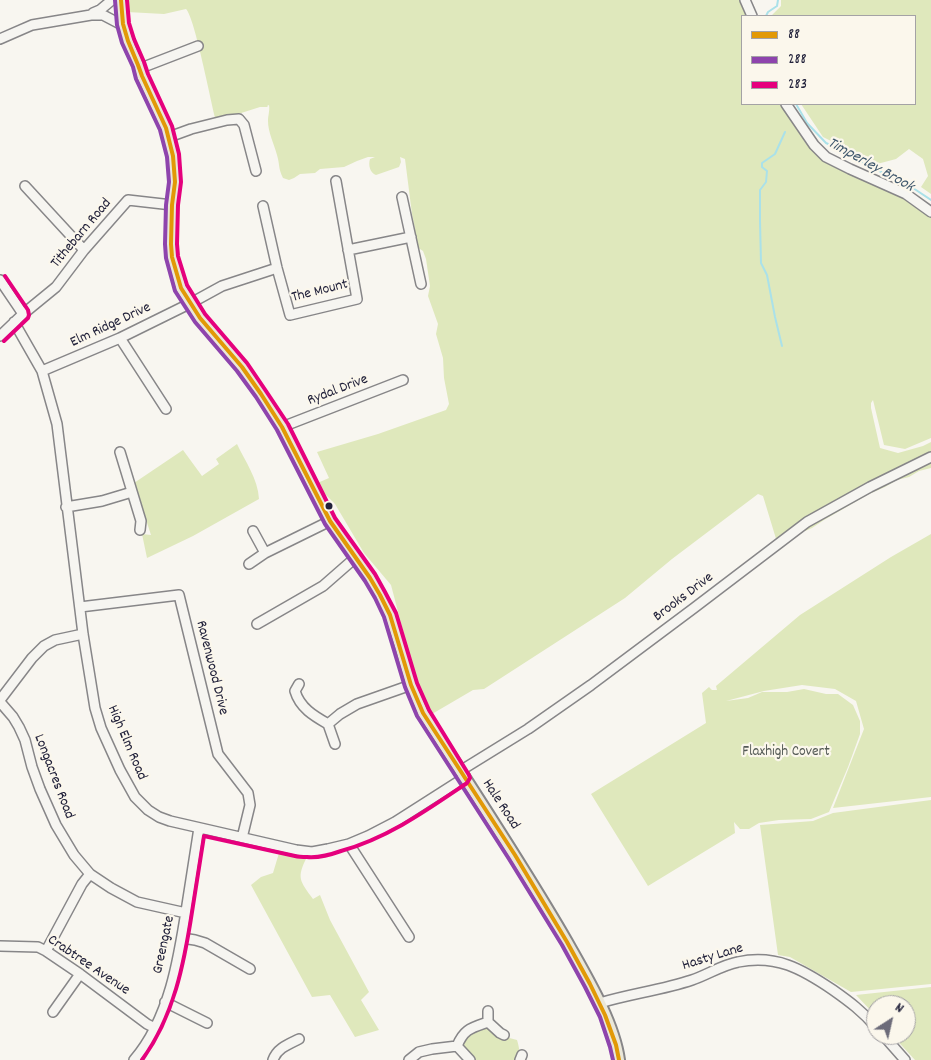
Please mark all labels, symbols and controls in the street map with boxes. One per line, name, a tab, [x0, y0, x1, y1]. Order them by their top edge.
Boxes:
legend	[741, 15, 916, 105]
text: 88	[788, 24, 800, 46]
text: 288	[788, 49, 807, 71]
text: 283	[788, 74, 807, 96]
water label: Timperley Brook	[823, 134, 917, 198]
street label: Tithebarn Road	[48, 196, 116, 272]
street label: The Mount	[290, 276, 350, 308]
street label: Elm Ridge Drive	[68, 300, 154, 352]
street label: Rydal Drive	[305, 371, 371, 411]
unlabelled marker	[324, 501, 334, 511]
street label: Brooks Drive	[650, 569, 718, 627]
street label: Ravenwood Drive	[191, 619, 231, 717]
street label: High Elm Road	[102, 703, 150, 783]
street label: Longacres Road	[29, 732, 77, 822]
park label: Flaxhigh Covert	[742, 744, 830, 762]
street label: Hale Road	[477, 776, 523, 834]
street label: Greengate	[150, 914, 180, 976]
street label: Crabtree Avenue	[43, 932, 133, 1000]
street label: Hasty Lane	[680, 940, 746, 976]
north arrow	[866, 995, 916, 1045]
text: N	[890, 998, 908, 1019]

